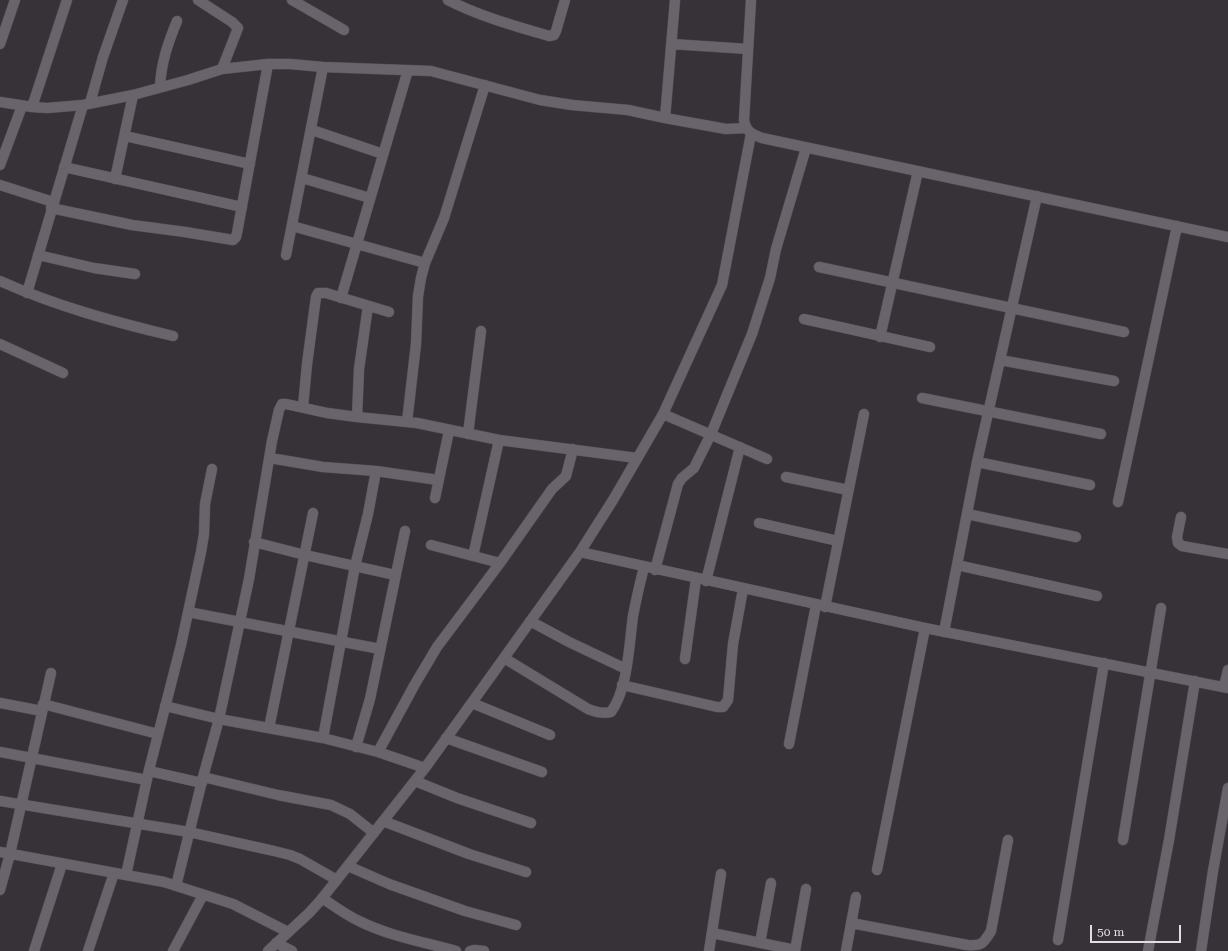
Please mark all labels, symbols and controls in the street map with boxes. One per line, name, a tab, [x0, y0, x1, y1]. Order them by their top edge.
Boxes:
scale bar	[1092, 917, 1183, 943]
text: 50 m	[1097, 925, 1124, 939]

